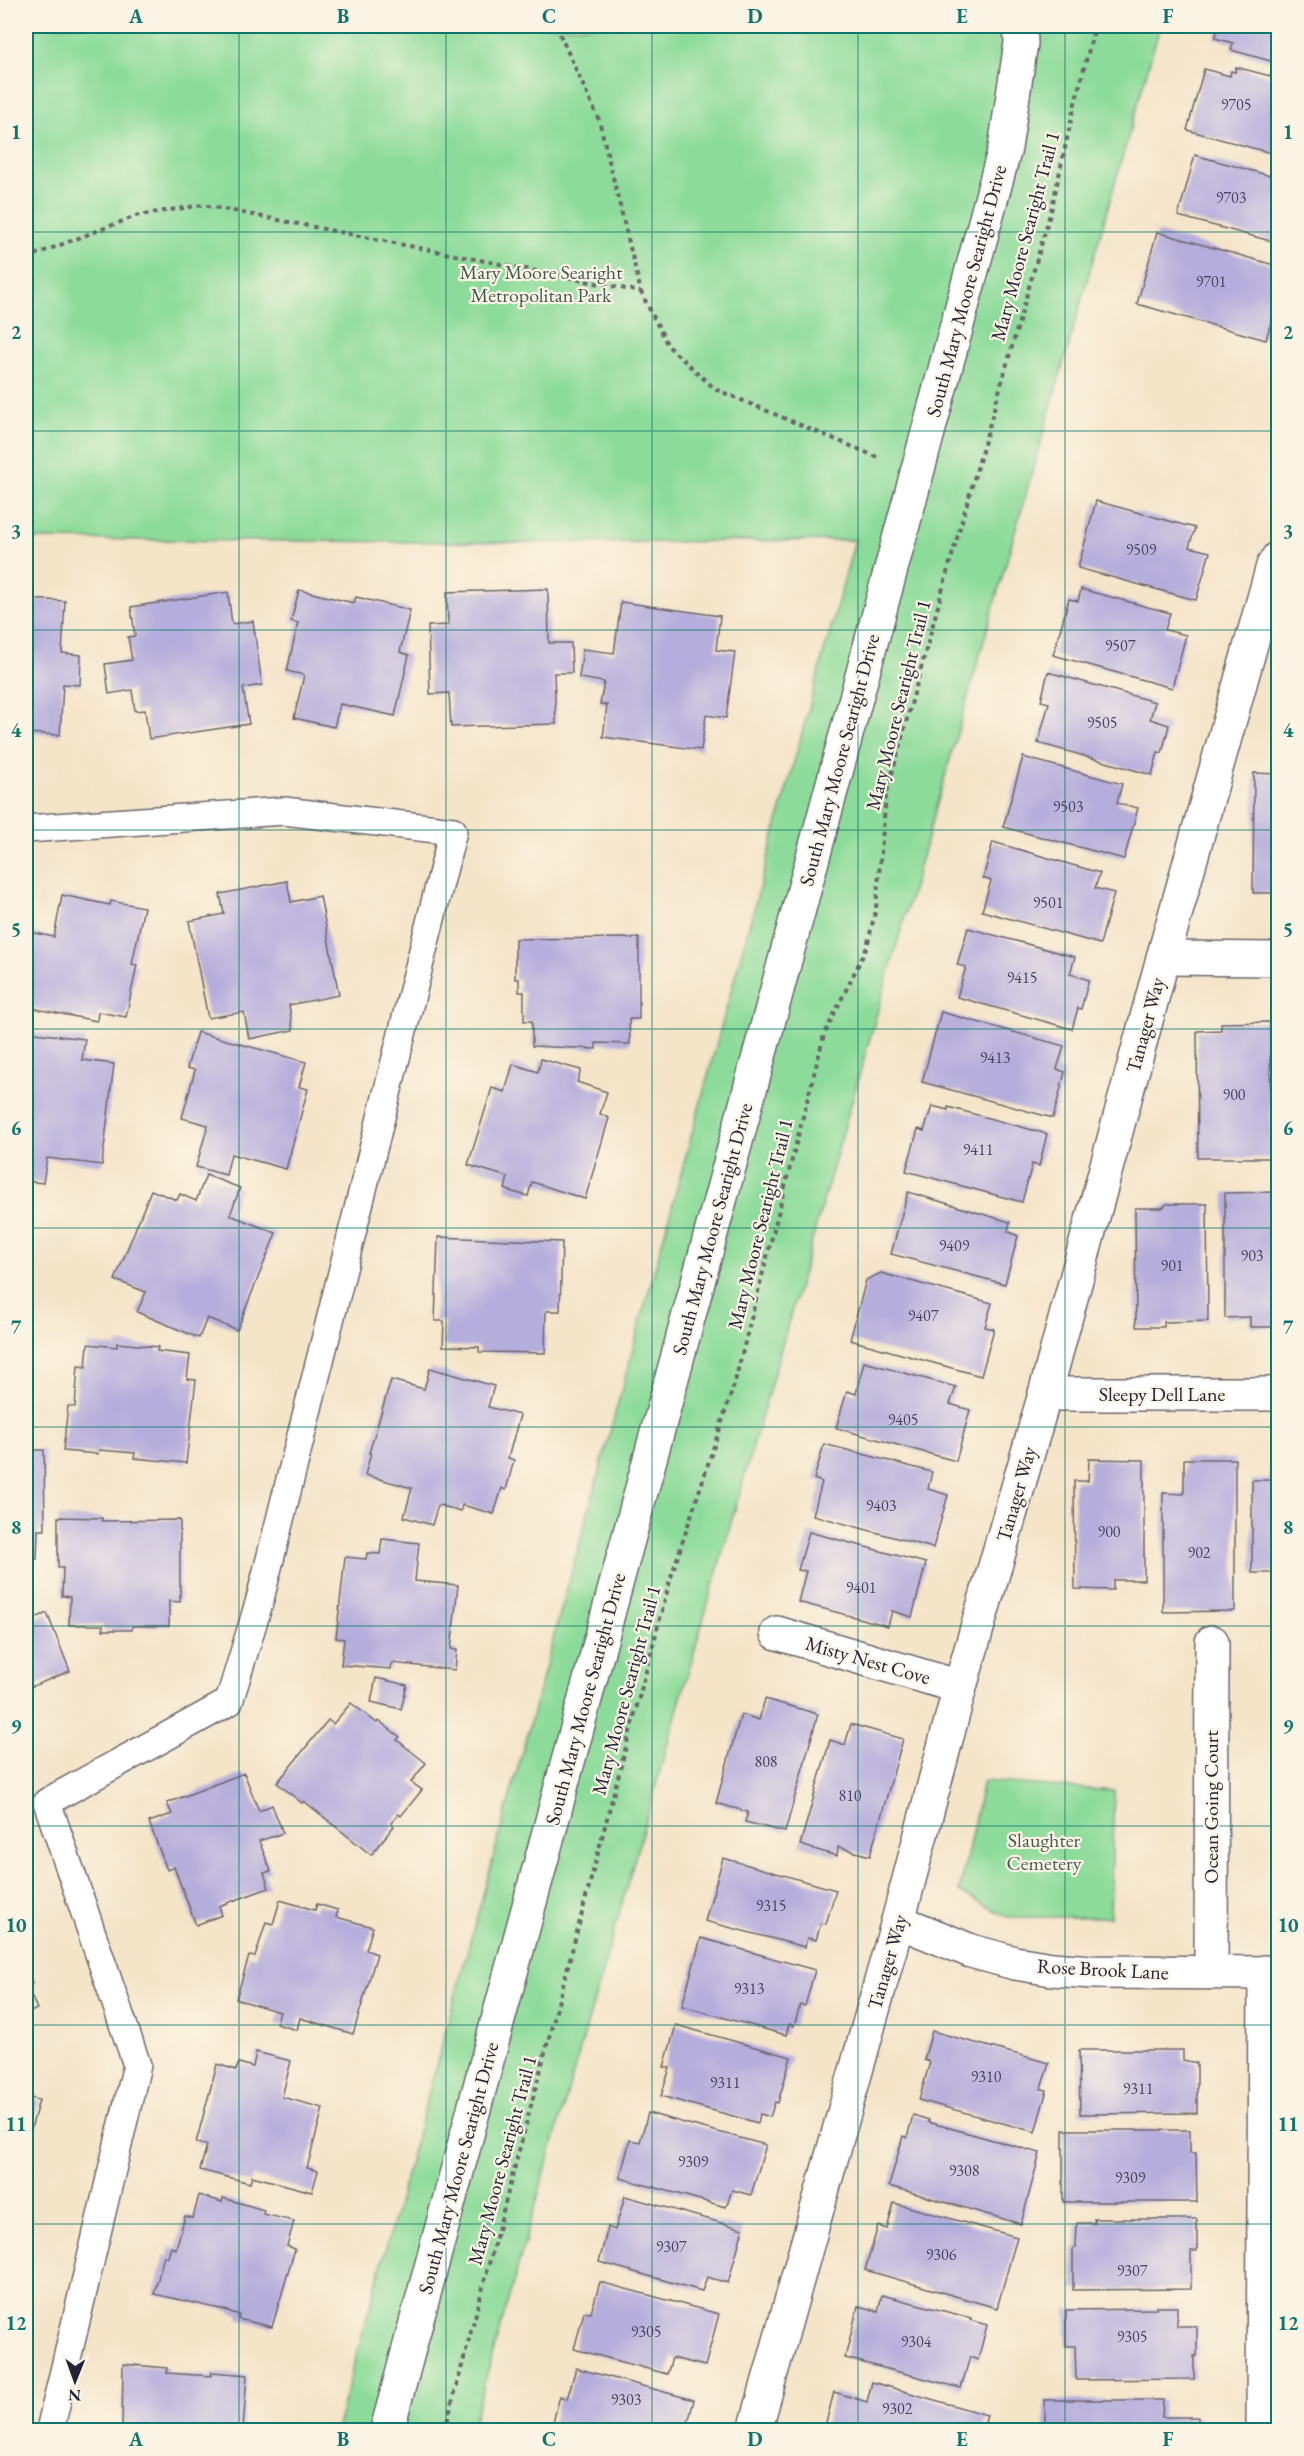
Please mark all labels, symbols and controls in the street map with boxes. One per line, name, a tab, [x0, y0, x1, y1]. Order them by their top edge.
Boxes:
text: A	[128, 3, 144, 29]
text: B	[337, 3, 349, 29]
text: C	[542, 3, 556, 29]
text: D	[747, 3, 763, 29]
text: E	[956, 3, 968, 29]
text: F	[1163, 3, 1174, 29]
house number: 9705	[1221, 94, 1251, 115]
text: 1	[11, 119, 21, 145]
text: 1	[1283, 119, 1293, 145]
street label: Mary Moore Searight Trail 1	[984, 128, 1066, 344]
street label: South Mary Moore Searight Drive	[920, 162, 1012, 420]
house number: 9703	[1216, 187, 1247, 208]
park label: Mary Moore Searight Metropolitan Park	[460, 259, 623, 308]
house number: 9701	[1196, 271, 1226, 292]
text: 2	[11, 319, 22, 345]
text: 2	[1283, 319, 1294, 345]
text: 3	[11, 518, 21, 544]
text: 3	[1283, 518, 1293, 544]
house number: 9509	[1126, 539, 1157, 560]
street label: Mary Moore Searight Trail 1	[859, 597, 937, 813]
street label: South Mary Moore Searight Drive	[793, 631, 885, 889]
house number: 9507	[1105, 635, 1136, 656]
house number: 9505	[1087, 712, 1117, 733]
text: 4	[11, 717, 22, 743]
text: 4	[1283, 717, 1294, 743]
house number: 9503	[1053, 796, 1084, 817]
house number: 9501	[1033, 892, 1063, 913]
text: 5	[11, 916, 21, 942]
text: 5	[1283, 916, 1293, 942]
house number: 9415	[1007, 967, 1037, 988]
street label: Tanager Way	[1120, 974, 1170, 1076]
house number: 9413	[980, 1047, 1011, 1068]
house number: 900	[1222, 1084, 1246, 1105]
street label: South Mary Moore Searight Drive	[666, 1100, 758, 1358]
text: 6	[11, 1115, 22, 1141]
text: 6	[1283, 1115, 1294, 1141]
street label: Mary Moore Searight Trail 1	[721, 1116, 799, 1332]
house number: 9411	[963, 1139, 993, 1160]
house number: 9409	[939, 1235, 970, 1256]
house number: 903	[1240, 1245, 1264, 1266]
house number: 901	[1160, 1255, 1184, 1276]
house number: 9407	[908, 1305, 939, 1326]
text: 7	[11, 1314, 22, 1340]
text: 7	[1283, 1314, 1294, 1340]
street label: Sleepy Dell Lane	[1099, 1381, 1226, 1407]
house number: 9405	[888, 1409, 918, 1430]
street label: Tanager Way	[990, 1443, 1042, 1545]
house number: 9403	[866, 1495, 897, 1516]
text: 8	[11, 1514, 21, 1540]
text: 8	[1283, 1514, 1293, 1540]
house number: 900	[1097, 1521, 1121, 1542]
house number: 902	[1187, 1542, 1211, 1563]
street label: South Mary Moore Searight Drive	[539, 1570, 631, 1828]
house number: 9401	[846, 1577, 876, 1598]
street label: Mary Moore Searight Trail 1	[585, 1582, 667, 1798]
street label: Misty Nest Cove	[803, 1630, 934, 1690]
text: 9	[11, 1713, 22, 1739]
text: 9	[1283, 1713, 1294, 1739]
street label: Ocean Going Court	[1198, 1729, 1224, 1884]
house number: 808	[754, 1751, 778, 1772]
house number: 810	[838, 1785, 862, 1806]
park label: Slaughter Cemetery	[1007, 1827, 1082, 1876]
house number: 9315	[756, 1895, 786, 1916]
street label: Tanager Way	[861, 1911, 913, 2013]
text: 10	[5, 1912, 27, 1938]
text: 10	[1277, 1912, 1299, 1938]
street label: Rose Brook Lane	[1037, 1953, 1170, 1985]
house number: 9313	[734, 1978, 765, 1999]
street label: South Mary Moore Searight Drive	[412, 2039, 504, 2297]
street label: Mary Moore Searight Trail 1	[461, 2052, 543, 2268]
house number: 9310	[971, 2066, 1002, 2087]
house number: 9311	[710, 2072, 740, 2093]
house number: 9311	[1123, 2078, 1153, 2099]
text: 11	[5, 2111, 27, 2137]
text: 11	[1277, 2111, 1299, 2137]
house number: 9309	[678, 2151, 709, 2172]
house number: 9308	[949, 2160, 980, 2181]
house number: 9309	[1115, 2167, 1146, 2188]
house number: 9307	[656, 2236, 687, 2257]
house number: 9306	[926, 2244, 957, 2265]
house number: 9307	[1117, 2260, 1148, 2281]
text: 12	[5, 2310, 27, 2336]
text: 12	[1277, 2310, 1299, 2336]
house number: 9305	[631, 2321, 661, 2342]
house number: 9305	[1117, 2326, 1147, 2347]
house number: 9304	[901, 2331, 932, 2352]
north arrow	[45, 2351, 105, 2411]
text: N	[68, 2385, 81, 2406]
house number: 9303	[611, 2389, 642, 2410]
house number: 9302	[882, 2398, 913, 2419]
text: A	[128, 2426, 144, 2452]
text: B	[337, 2426, 349, 2452]
text: C	[542, 2426, 556, 2452]
text: D	[747, 2426, 763, 2452]
text: E	[956, 2426, 968, 2452]
text: F	[1163, 2426, 1174, 2452]

